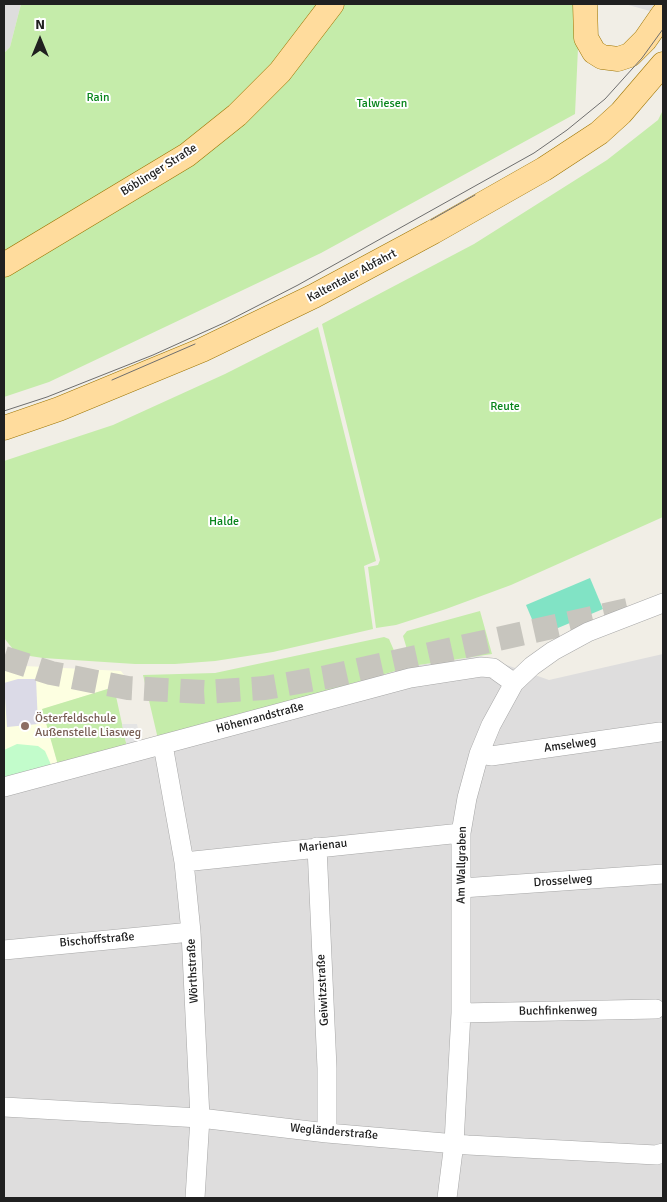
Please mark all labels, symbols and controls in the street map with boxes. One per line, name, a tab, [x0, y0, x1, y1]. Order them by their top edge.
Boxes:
north arrow	[15, 15, 65, 65]
text: N	[35, 16, 45, 33]
park label: Rain	[86, 91, 110, 105]
park label: Talwiesen	[357, 97, 407, 111]
street label: Böblinger Straße	[118, 141, 200, 199]
street label: Kaltentaler Abfahrt	[305, 246, 399, 306]
park label: Reute	[490, 400, 520, 414]
park label: Halde	[209, 515, 239, 529]
street label: Höhenrandstraße	[215, 699, 305, 737]
place label: Österfeldschule Außenstelle Liasweg	[35, 712, 141, 740]
marker: Österfeldschule Außenstelle Liasweg	[19, 720, 31, 732]
street label: Amselweg	[543, 734, 597, 756]
street label: Am Wallgraben	[454, 826, 470, 904]
street label: Marienau	[298, 836, 348, 856]
street label: Drosselweg	[533, 872, 593, 890]
street label: Bischoffstraße	[59, 930, 135, 950]
street label: Wörthstraße	[184, 938, 202, 1004]
street label: Geiwitzstraße	[314, 954, 332, 1026]
street label: Buchfinkenweg	[519, 1003, 597, 1019]
street label: Wegländerstraße	[289, 1121, 379, 1143]

